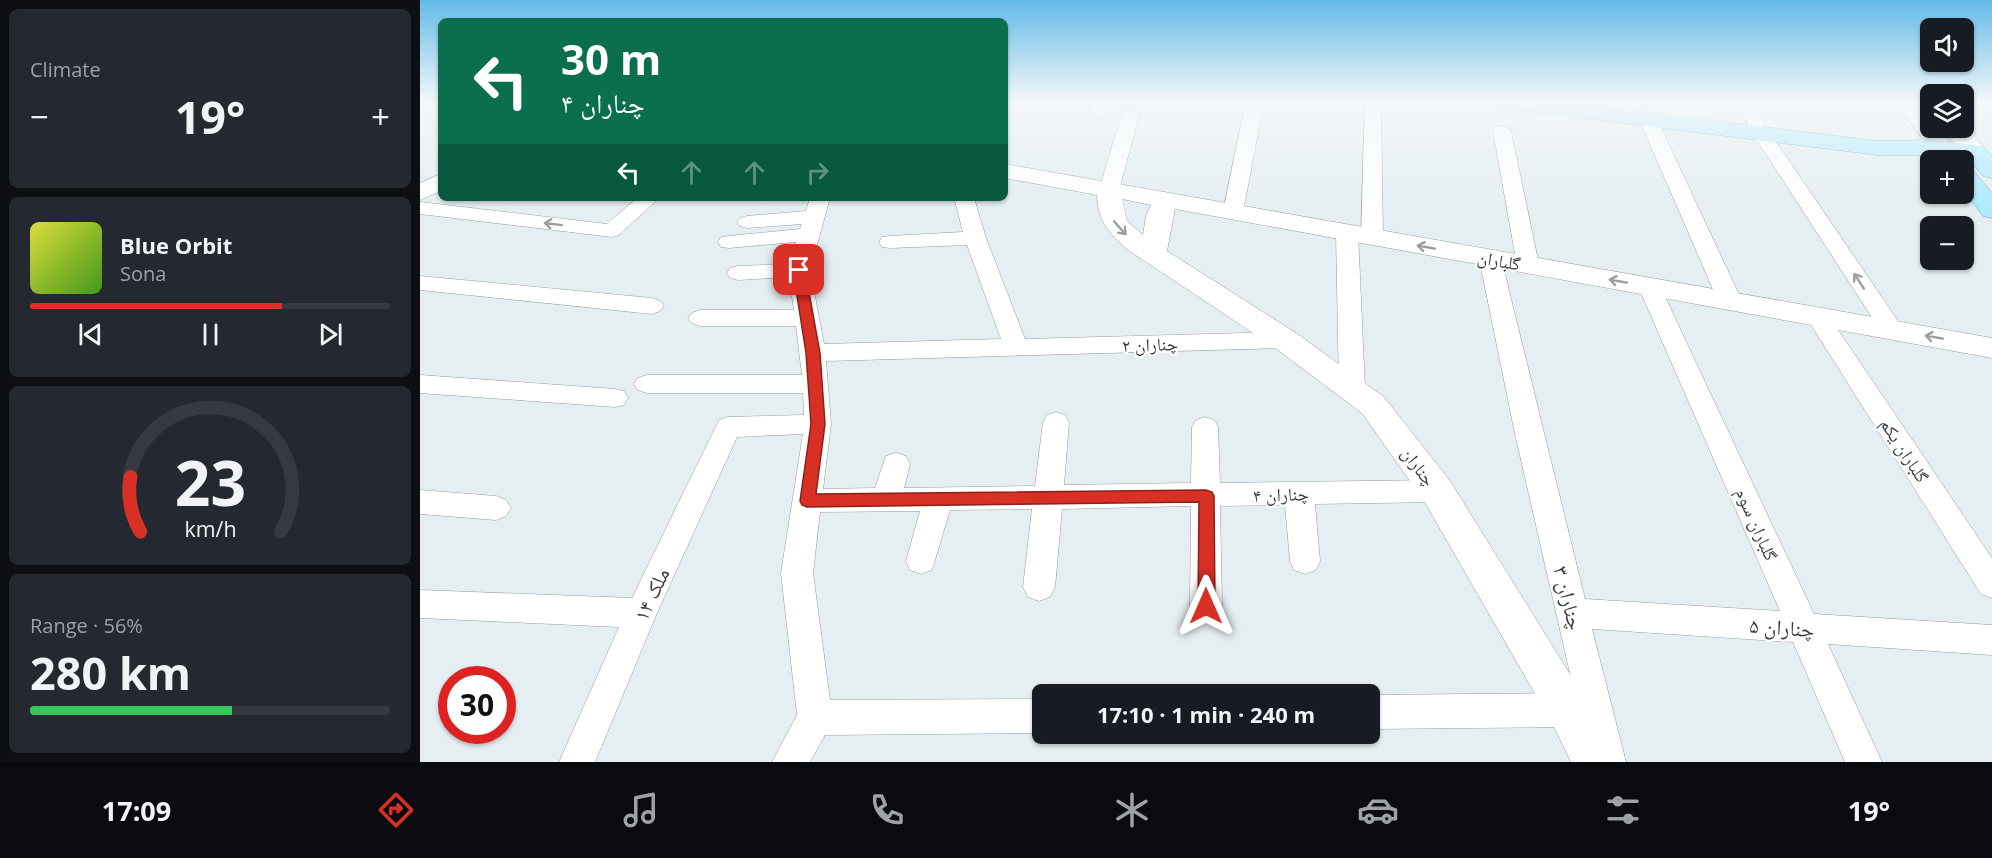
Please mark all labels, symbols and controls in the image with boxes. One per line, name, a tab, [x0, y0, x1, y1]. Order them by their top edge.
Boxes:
map controls	[1920, 18, 1974, 270]
button: sound	[1920, 18, 1974, 72]
text: 30 m	[561, 30, 661, 87]
icon: left	[462, 42, 540, 120]
text: Climate	[30, 56, 101, 83]
text: ۴ چناران	[561, 84, 645, 121]
button: layers	[1920, 84, 1974, 138]
text: 19°	[175, 86, 245, 147]
text: −	[30, 94, 49, 139]
text: +	[371, 94, 390, 139]
button: +	[1920, 150, 1974, 204]
icon: left	[612, 156, 645, 189]
icon: ahead	[675, 156, 708, 189]
icon: ahead	[738, 156, 771, 189]
icon: right	[801, 156, 834, 189]
button: −	[1920, 216, 1974, 270]
one-way arrow	[544, 218, 564, 229]
one-way arrow	[1113, 220, 1127, 235]
text: Blue Orbit	[120, 230, 232, 260]
one-way arrow	[1417, 241, 1437, 252]
pin	[773, 244, 824, 295]
street label: گلباران	[1476, 244, 1523, 276]
icon: arrive	[782, 253, 815, 286]
text: Sona	[120, 260, 166, 287]
one-way arrow	[1853, 273, 1865, 290]
one-way arrow	[1609, 275, 1629, 286]
icon: previous	[74, 318, 107, 351]
icon: pause	[194, 318, 227, 351]
icon: next	[314, 318, 347, 351]
street label: ۲ چناران	[1122, 331, 1178, 357]
one-way arrow	[1925, 332, 1945, 343]
street label: گلباران یکم	[1874, 413, 1935, 488]
text: 23	[174, 439, 246, 524]
street label: چناران	[1396, 442, 1442, 490]
street label: ۴ چناران	[1253, 481, 1309, 507]
street label: گلباران سوم	[1729, 484, 1784, 565]
text: km/h	[184, 515, 236, 544]
street label: ملک ۱۴	[627, 563, 675, 625]
street label: چناران ۳	[1548, 563, 1590, 633]
position arrow	[1174, 574, 1238, 638]
street label: ۵ چناران	[1749, 611, 1815, 643]
text: Range · 56%	[30, 612, 143, 639]
text: 280 km	[30, 642, 191, 703]
speed limit sign: 30	[438, 666, 516, 744]
text: 17:10 · 1 min · 240 m	[1097, 699, 1315, 729]
icon: directions	[375, 789, 417, 831]
icon: music	[620, 789, 662, 831]
icon: phone	[866, 789, 908, 831]
icon: climate	[1111, 789, 1153, 831]
icon: car	[1357, 789, 1399, 831]
icon: filters	[1602, 789, 1644, 831]
text: 17:09	[102, 792, 171, 829]
text: 19°	[1848, 792, 1890, 829]

